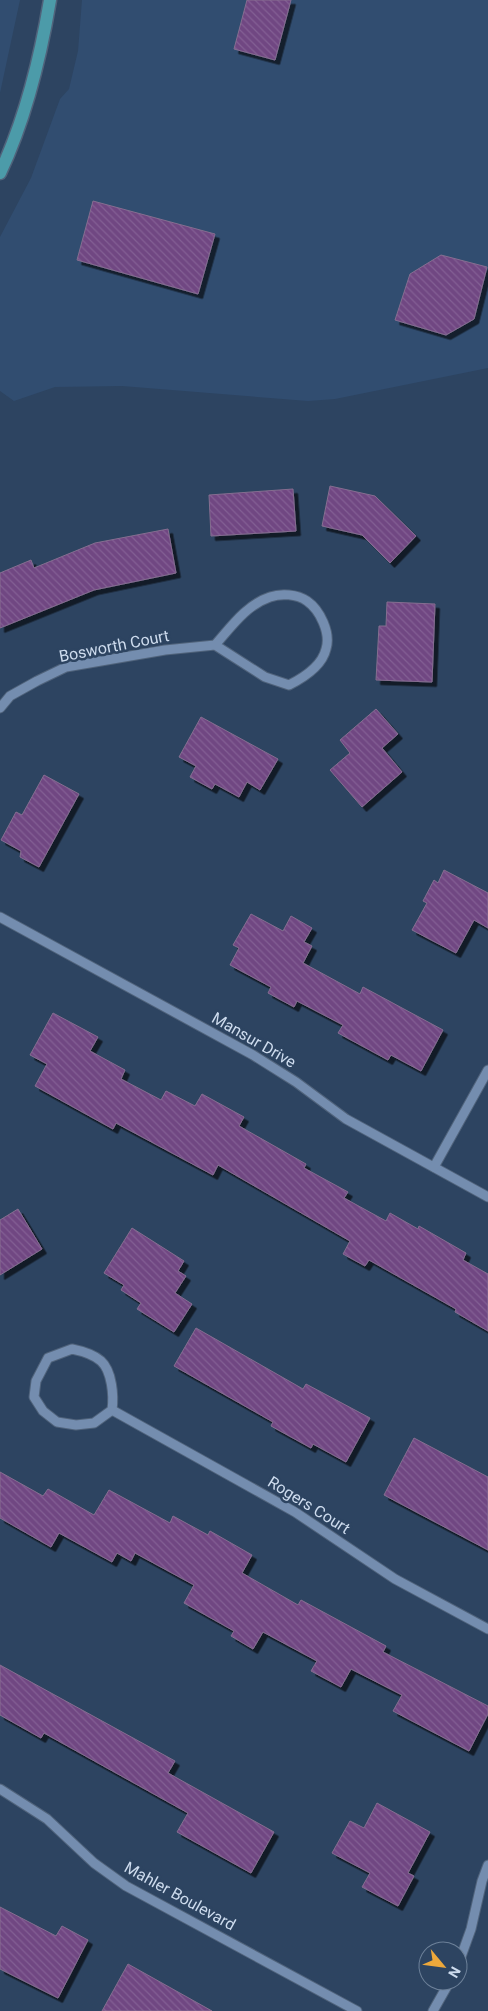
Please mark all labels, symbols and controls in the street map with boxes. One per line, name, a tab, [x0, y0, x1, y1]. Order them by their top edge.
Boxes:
street label: Bosworth Court	[57, 626, 171, 666]
street label: Mansur Drive	[209, 1008, 299, 1072]
street label: Rogers Court	[264, 1472, 354, 1538]
street label: Mahler Boulevard	[121, 1858, 239, 1934]
north arrow	[418, 1941, 468, 1991]
text: N	[445, 1964, 464, 1981]

